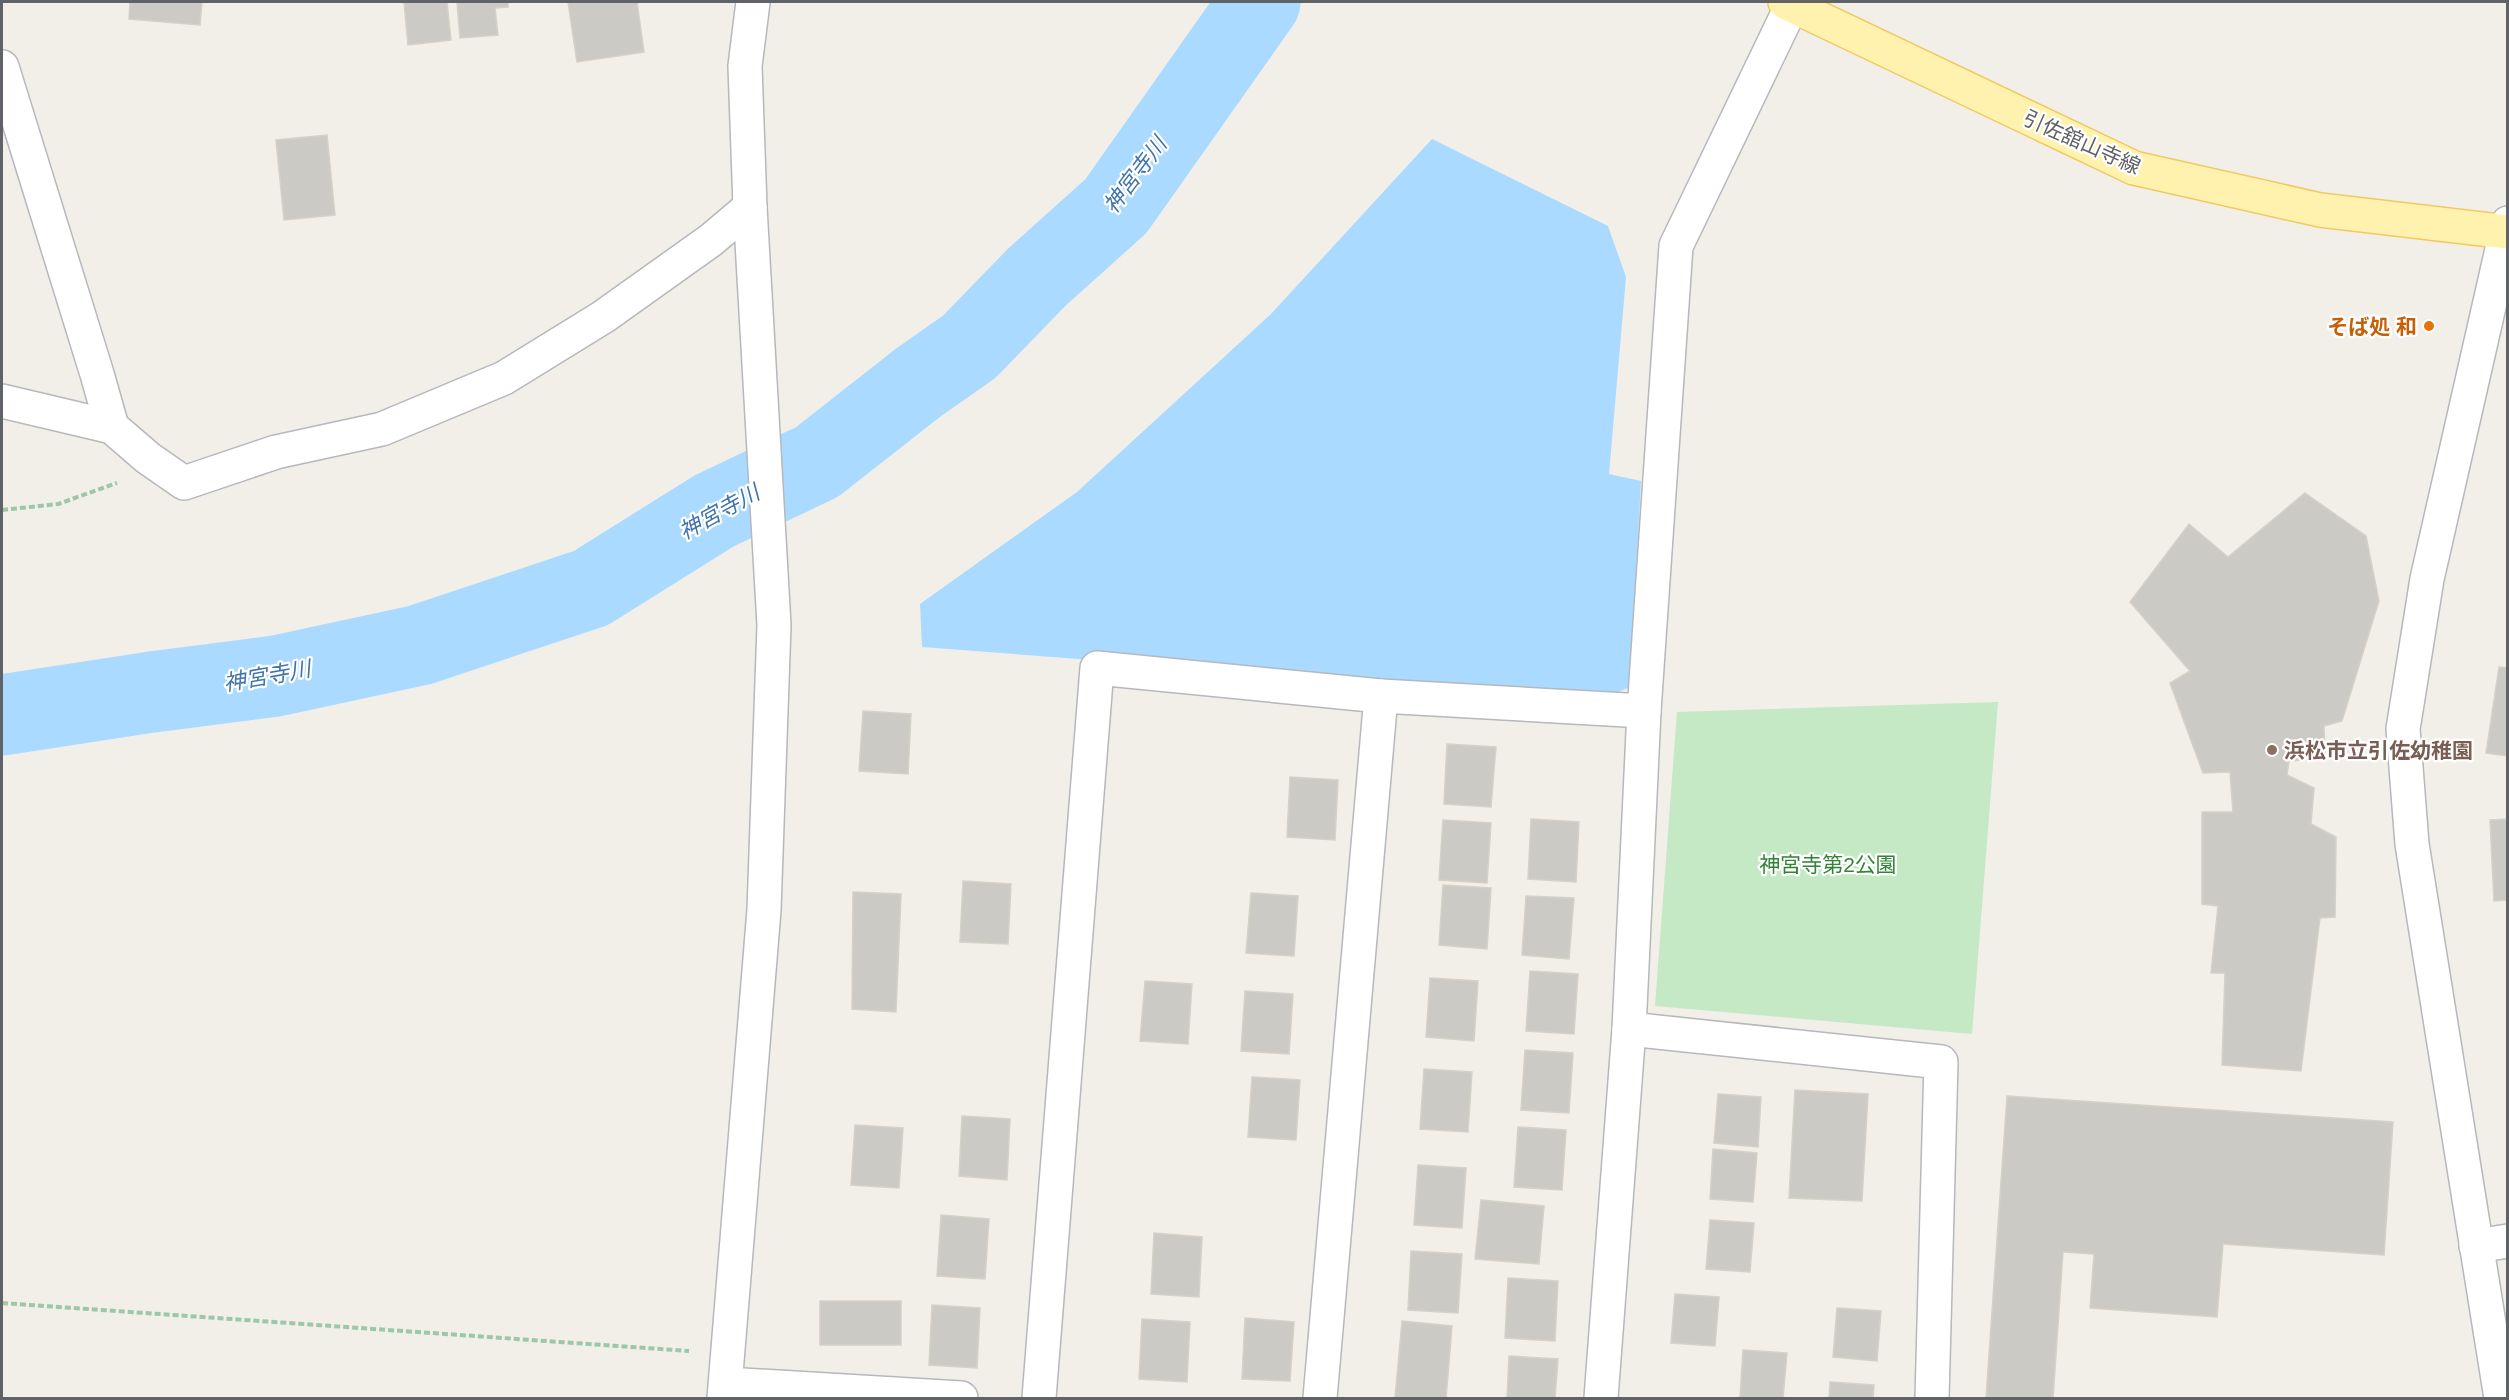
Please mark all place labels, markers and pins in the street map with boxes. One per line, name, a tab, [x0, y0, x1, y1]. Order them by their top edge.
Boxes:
place label: そば処 和	[2327, 315, 2417, 338]
marker: そば処 和	[2422, 319, 2436, 333]
place label: 浜松市立引佐幼稚園	[2284, 739, 2473, 762]
marker: 浜松市立引佐幼稚園	[2265, 743, 2279, 757]

